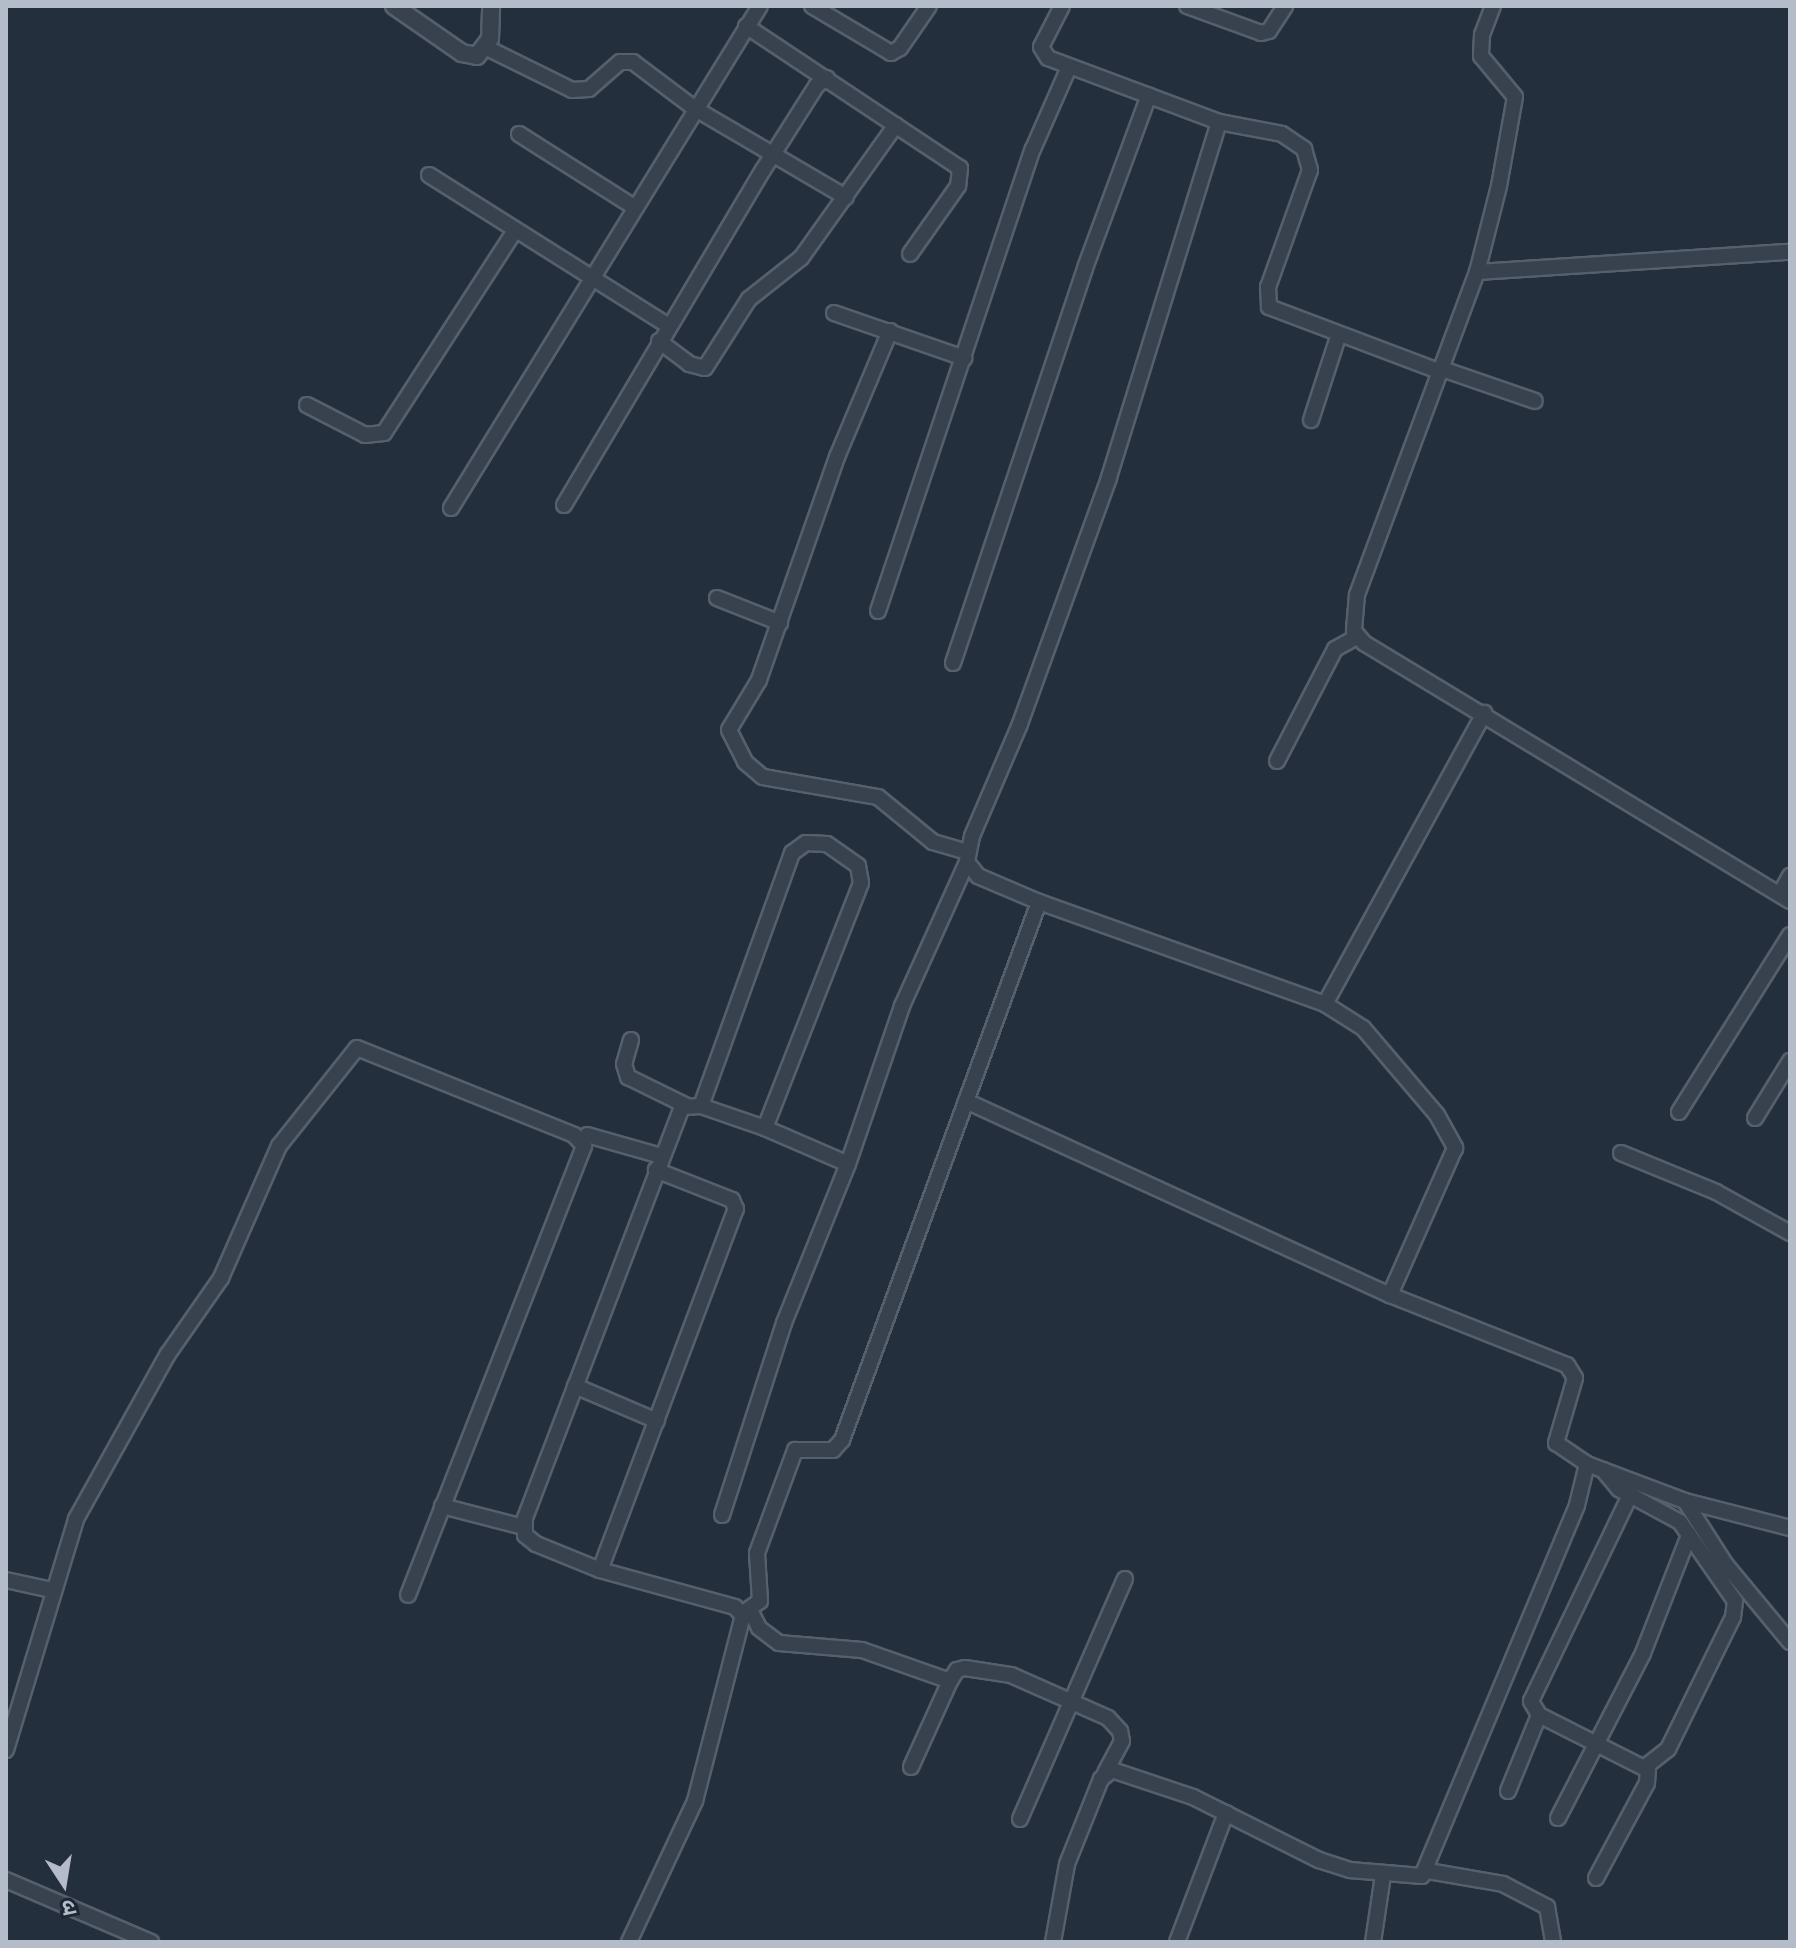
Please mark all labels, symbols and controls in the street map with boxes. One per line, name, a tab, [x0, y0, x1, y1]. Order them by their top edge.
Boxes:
north arrow	[24, 1844, 104, 1924]
text: उ	[59, 1890, 79, 1924]

